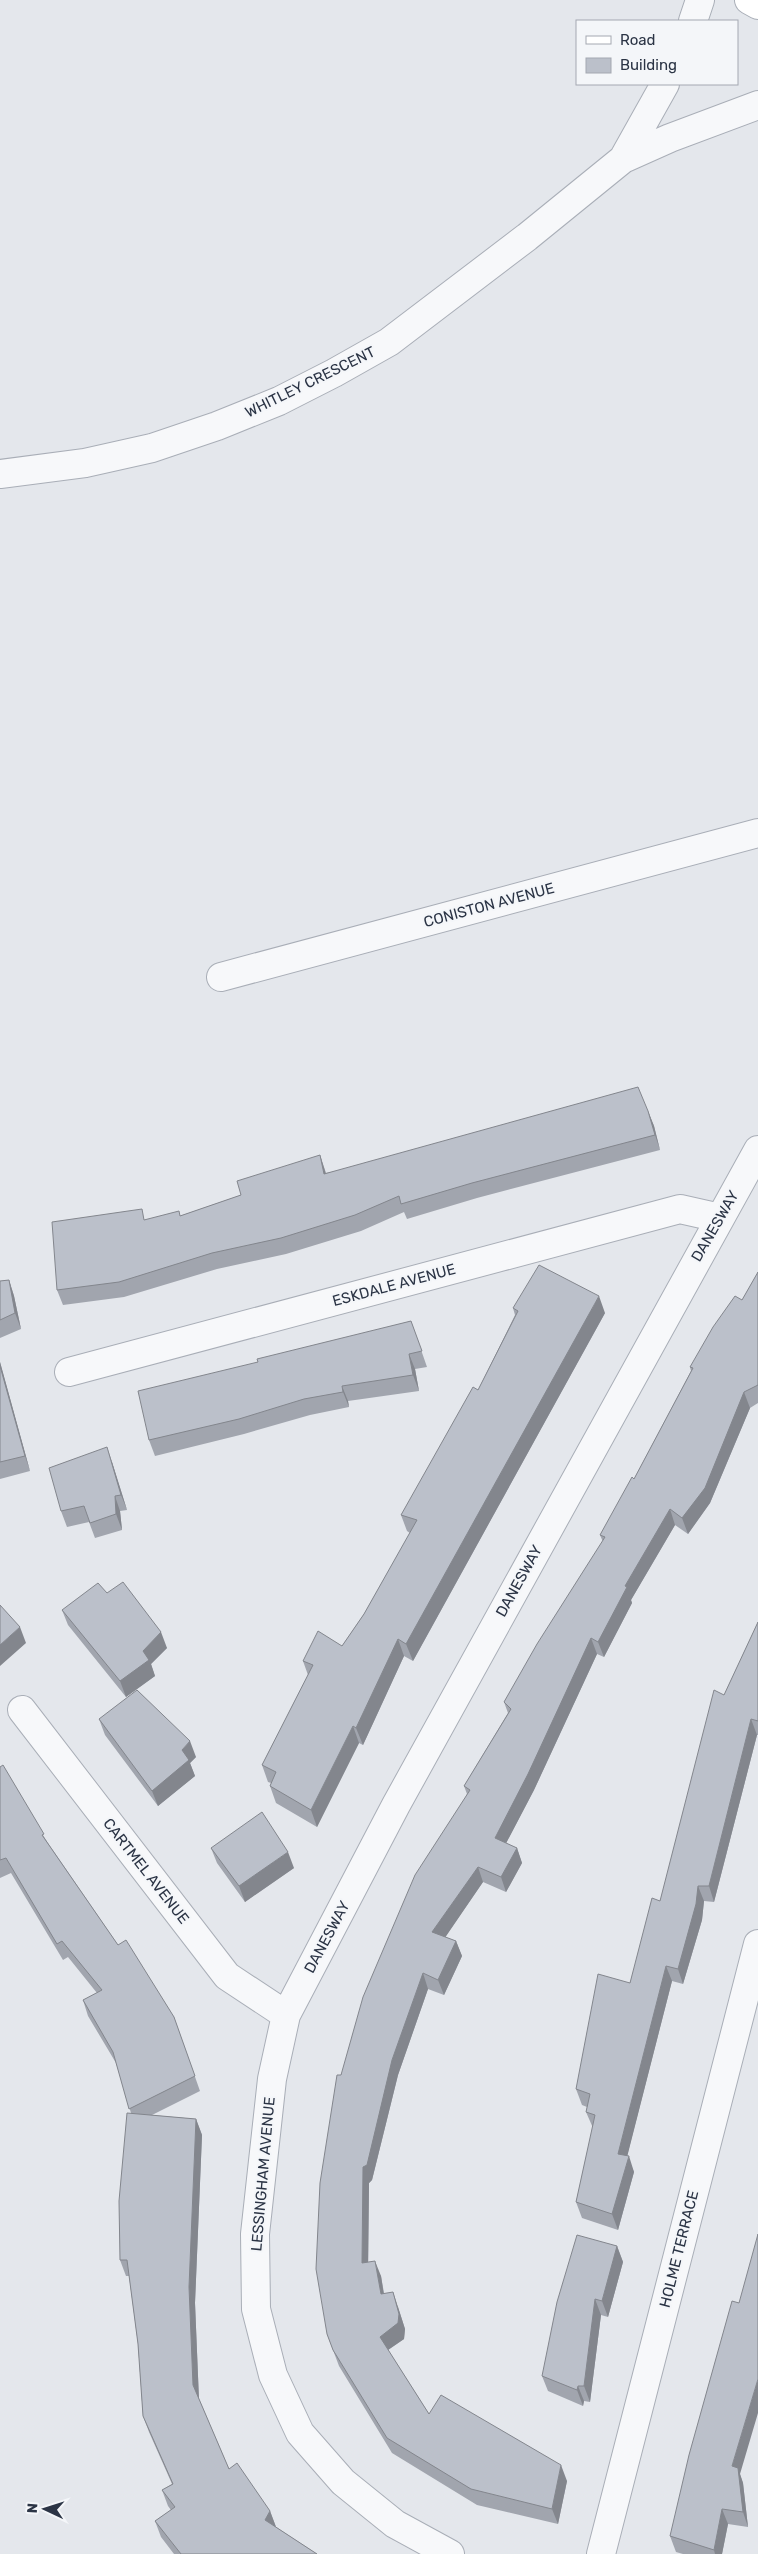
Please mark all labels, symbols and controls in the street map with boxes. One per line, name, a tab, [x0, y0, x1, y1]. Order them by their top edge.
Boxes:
legend	[576, 20, 738, 85]
text: Road	[620, 31, 656, 49]
text: Building	[620, 56, 677, 74]
street label: WHITLEY CRESCENT	[242, 343, 378, 421]
street label: CONISTON AVENUE	[422, 879, 556, 931]
street label: DANESWAY	[687, 1187, 743, 1265]
street label: ESKDALE AVENUE	[330, 1260, 458, 1310]
street label: DANESWAY	[492, 1542, 546, 1620]
street label: CARTMEL AVENUE	[99, 1815, 193, 1927]
street label: DANESWAY	[300, 1898, 354, 1976]
street label: LESSINGHAM AVENUE	[247, 2096, 279, 2252]
street label: HOLME TERRACE	[656, 2189, 702, 2309]
north arrow	[20, 2484, 70, 2534]
text: N	[24, 2503, 41, 2514]

